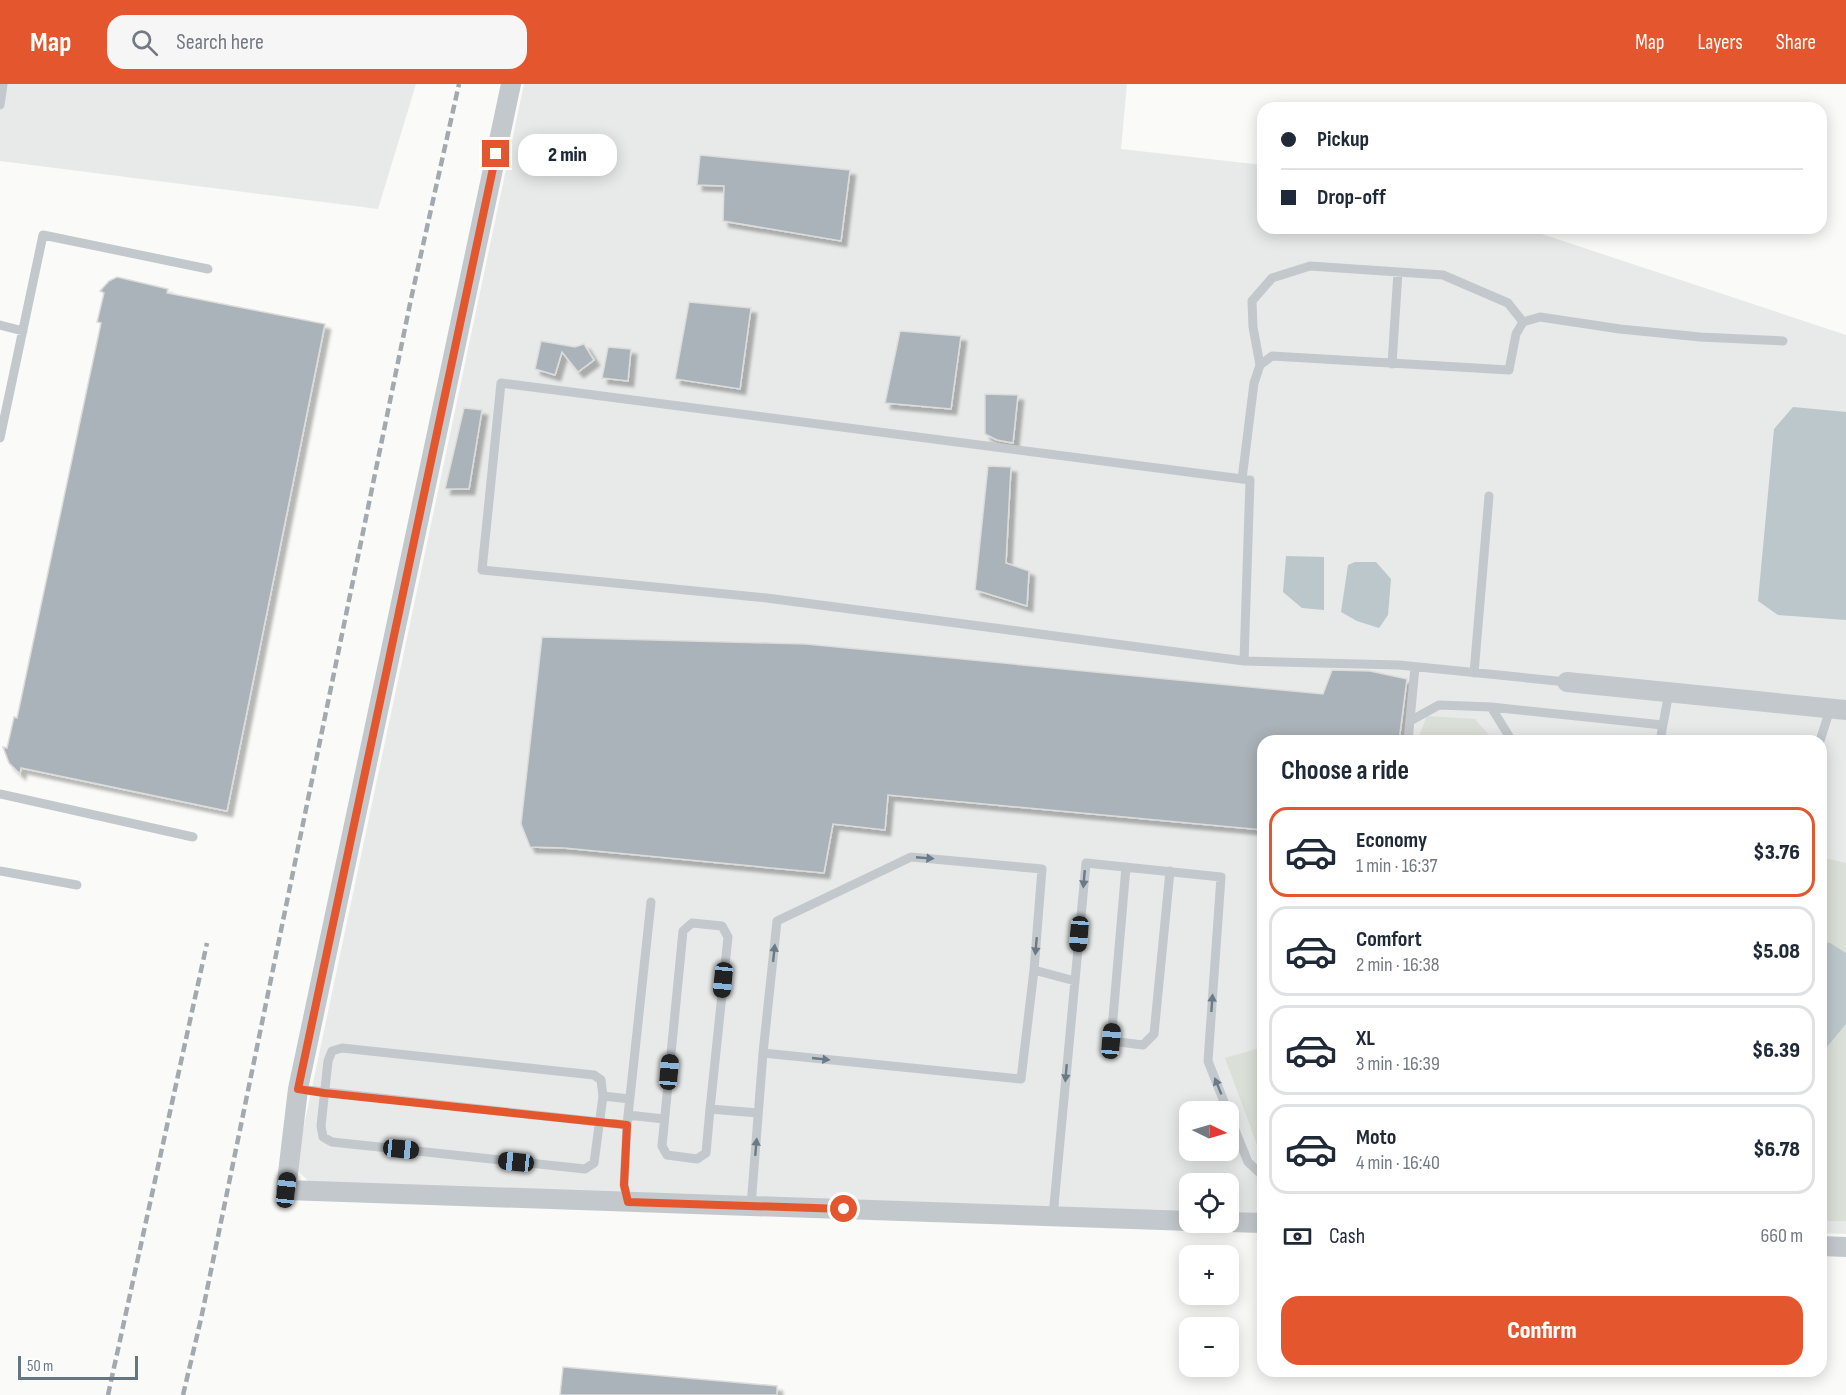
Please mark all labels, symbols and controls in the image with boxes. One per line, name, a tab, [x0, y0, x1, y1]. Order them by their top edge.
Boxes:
search box	[107, 15, 527, 69]
text: Map	[30, 26, 71, 59]
icon: search	[128, 26, 161, 59]
text: Search here	[176, 29, 264, 56]
text: Map	[1635, 30, 1664, 55]
text: Layers	[1697, 30, 1743, 55]
text: Share	[1776, 30, 1816, 55]
text: Pickup	[1317, 126, 1369, 153]
callout: 2 min	[517, 133, 616, 175]
route end	[482, 140, 509, 167]
text: 2 min	[548, 143, 587, 167]
text: Drop-off	[1317, 184, 1386, 211]
text: Choose a ride	[1281, 755, 1409, 787]
icon: car	[1284, 825, 1338, 879]
text: Economy	[1356, 827, 1427, 854]
text: $3.76	[1753, 839, 1800, 866]
one-way arrow	[916, 854, 935, 863]
text: 1 min · 16:37	[1356, 854, 1438, 878]
one-way arrow	[1079, 870, 1089, 889]
car	[1068, 915, 1090, 953]
icon: car	[1284, 924, 1338, 978]
text: Comfort	[1356, 926, 1422, 953]
one-way arrow	[1031, 936, 1041, 955]
text: $5.08	[1752, 938, 1800, 965]
one-way arrow	[769, 944, 779, 963]
text: 2 min · 16:38	[1356, 953, 1440, 977]
car	[712, 961, 734, 999]
one-way arrow	[1207, 993, 1217, 1012]
car	[1100, 1022, 1122, 1060]
icon: car	[1284, 1023, 1338, 1077]
text: XL	[1356, 1025, 1375, 1052]
text: $6.39	[1752, 1037, 1800, 1064]
text: 3 min · 16:39	[1356, 1052, 1440, 1076]
car	[658, 1053, 680, 1091]
one-way arrow	[812, 1054, 831, 1064]
one-way arrow	[1061, 1064, 1071, 1083]
one-way arrow	[1213, 1077, 1223, 1095]
north arrow	[1179, 1101, 1239, 1161]
map controls	[1179, 1101, 1239, 1377]
icon: car	[1284, 1122, 1338, 1176]
text: Moto	[1356, 1124, 1396, 1151]
text: $6.78	[1753, 1136, 1800, 1163]
car	[382, 1138, 420, 1160]
one-way arrow	[751, 1138, 760, 1157]
car	[497, 1151, 535, 1173]
text: 4 min · 16:40	[1356, 1151, 1440, 1175]
car	[275, 1171, 297, 1209]
button: locate	[1179, 1173, 1239, 1233]
route start	[830, 1195, 857, 1222]
icon: cash	[1281, 1220, 1314, 1253]
text: Cash	[1329, 1223, 1365, 1250]
text: 660 m	[1761, 1224, 1803, 1248]
button: +	[1179, 1245, 1239, 1305]
button: Confirm	[1281, 1296, 1803, 1365]
button: −	[1179, 1317, 1239, 1377]
scale bar	[18, 1353, 138, 1380]
text: 50 m	[27, 1357, 53, 1376]

